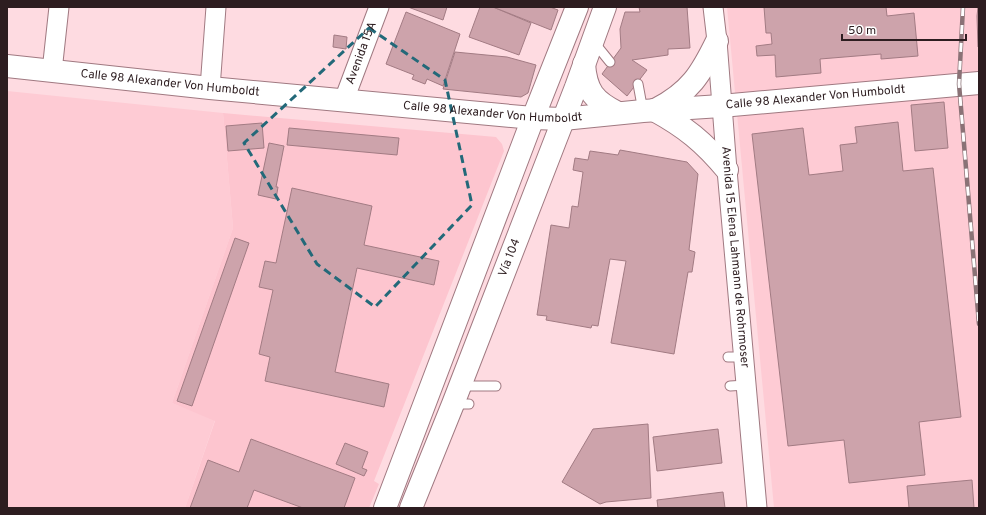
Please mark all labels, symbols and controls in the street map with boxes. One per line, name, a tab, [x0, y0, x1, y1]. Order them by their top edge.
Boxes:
scale bar	[842, 16, 966, 42]
street label: Avenida 15A	[343, 20, 381, 87]
text: 50 m	[848, 23, 876, 39]
street label: Calle 98 Alexander Von Humboldt	[80, 66, 260, 101]
street label: Calle 98 Alexander Von Humboldt	[725, 82, 906, 114]
street label: Calle 98 Alexander Von Humboldt	[402, 98, 583, 127]
street label: Avenida 15 Elena Lahmann de Rohrmoser	[717, 146, 753, 369]
street label: Vía 104	[495, 236, 524, 279]

